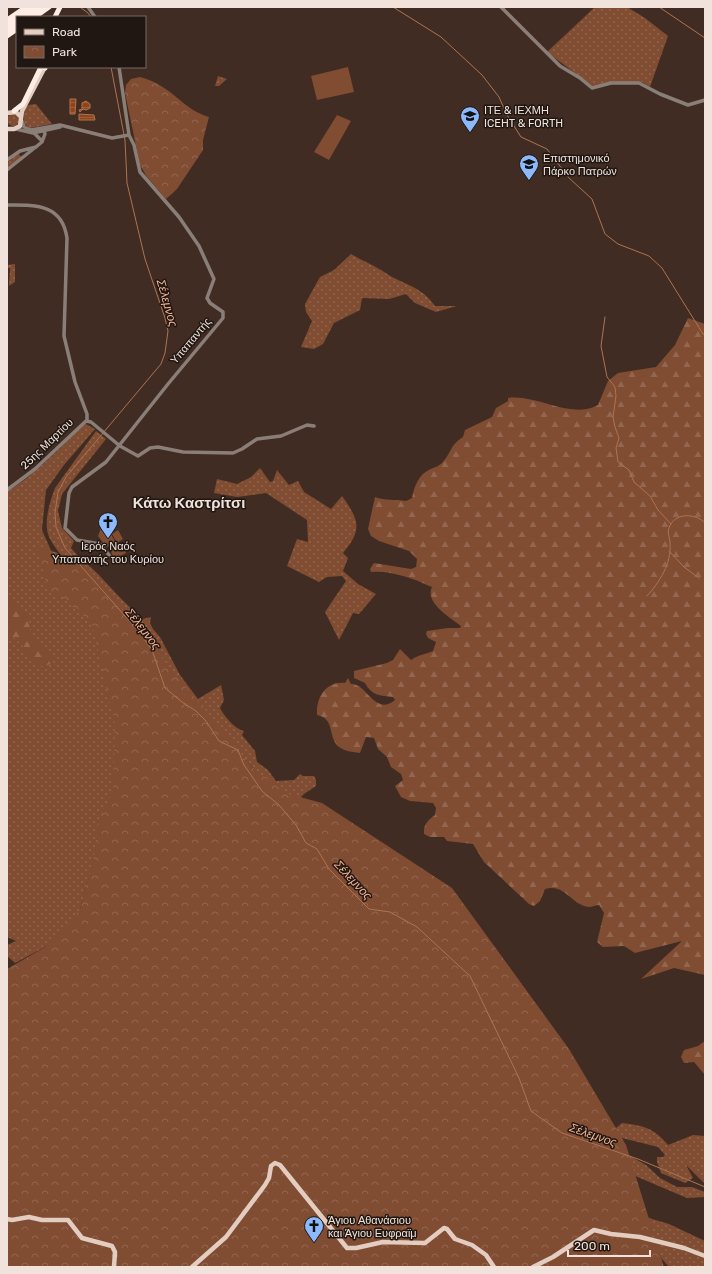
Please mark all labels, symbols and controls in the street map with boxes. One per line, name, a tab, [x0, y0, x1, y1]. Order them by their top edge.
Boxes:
legend	[16, 16, 146, 68]
text: Road	[52, 25, 80, 39]
text: Park	[52, 45, 78, 59]
place label: ΙΤΕ & ΙΕΧΜΗ ICEHT & FORTH	[484, 104, 563, 130]
school or university icon: ΙΤΕ & ΙΕΧΜΗ ICEHT & FORTH	[459, 105, 481, 133]
place label: Επιστημονικό Πάρκο Πατρών	[543, 152, 617, 178]
school or university icon: Επιστημονικό Πάρκο Πατρών	[518, 153, 540, 181]
water label: Σέλεμνος	[153, 277, 180, 329]
street label: Υπαπαντής	[168, 315, 214, 367]
street label: 25ης Μαρτίου	[18, 416, 76, 472]
district label: Κάτω Καστρίτσι	[133, 494, 245, 512]
church icon: Ιερός Ναός Υπαπαντής του Κυρίου	[97, 511, 119, 539]
place label: Ιερός Ναός Υπαπαντής του Κυρίου	[52, 540, 164, 566]
water label: Σέλεμνος	[122, 605, 164, 653]
water label: Σέλεμνος	[331, 857, 375, 903]
water label: Σέλεμνος	[567, 1120, 618, 1150]
place label: Άγιου Αθανάσιου και Άγιου Ευφραϊμ	[328, 1214, 417, 1240]
church icon: Άγιου Αθανάσιου και Άγιου Ευφραϊμ	[303, 1215, 325, 1243]
scale bar	[568, 1232, 650, 1258]
text: 200 m	[574, 1239, 610, 1253]

